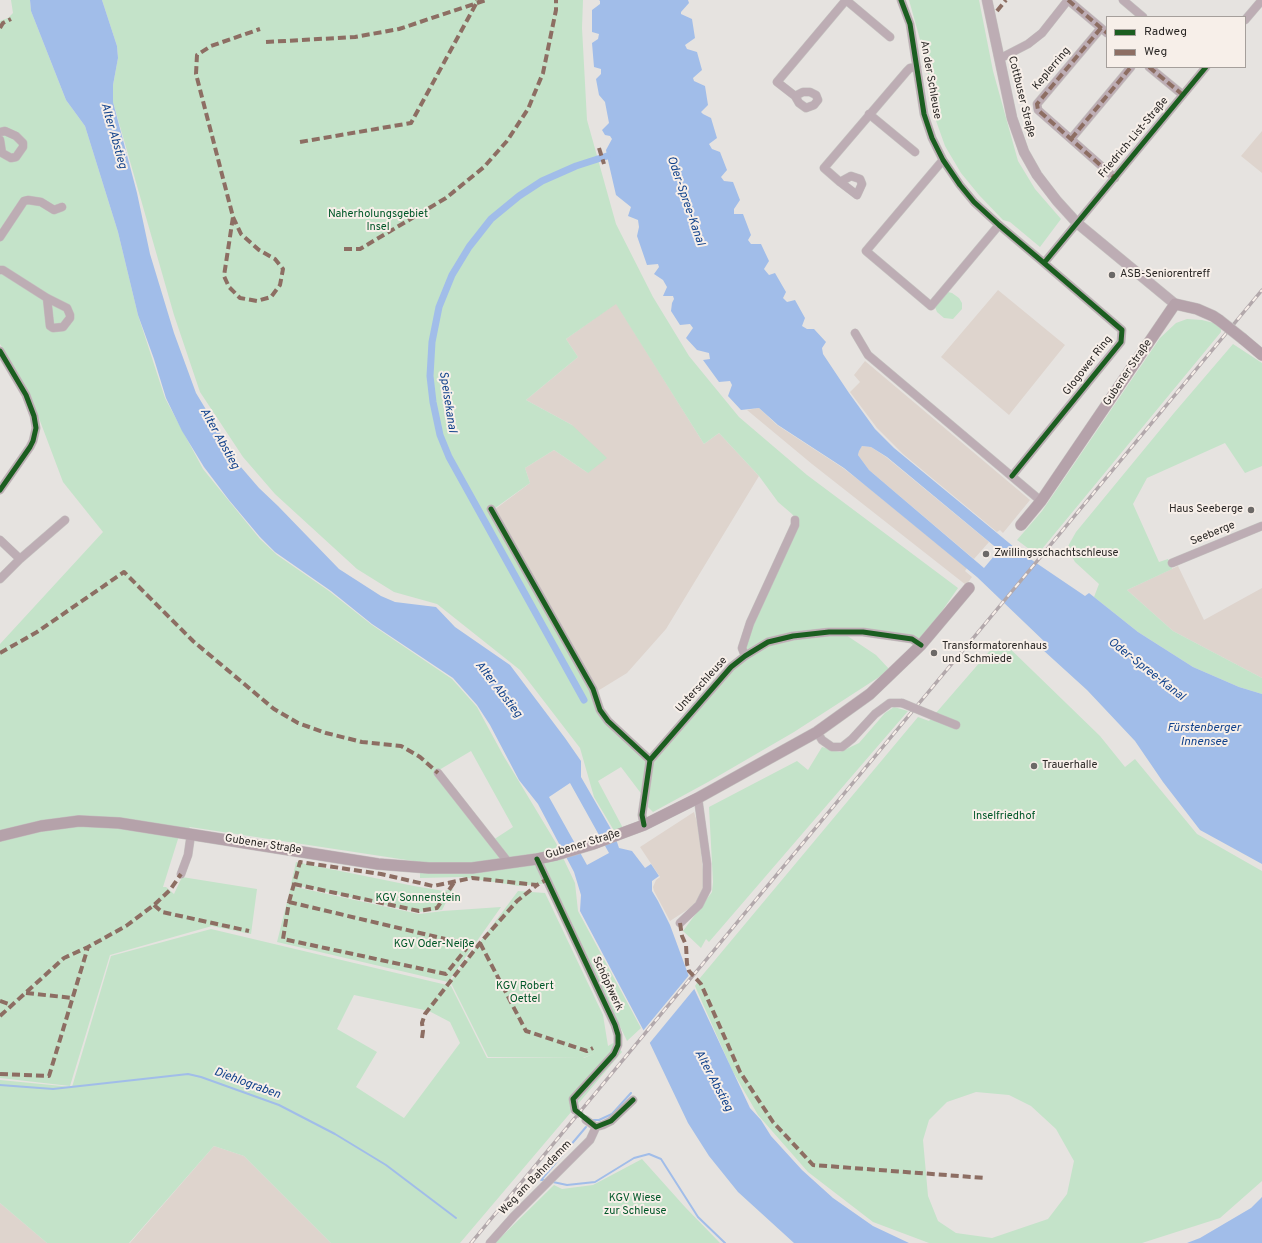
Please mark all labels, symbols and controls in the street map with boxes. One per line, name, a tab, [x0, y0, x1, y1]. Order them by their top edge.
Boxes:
legend	[1106, 16, 1246, 68]
text: Radweg	[1144, 24, 1187, 40]
street label: An der Schleuse	[917, 40, 943, 120]
text: Weg	[1144, 44, 1167, 60]
street label: Keplerring	[1030, 45, 1074, 93]
street label: Cottbuser Straße	[1004, 55, 1038, 139]
street label: Friedrich-List-Straße	[1096, 95, 1172, 181]
water label: Alter Abstieg	[97, 101, 129, 171]
water label: Oder-Spree-Kanal	[663, 154, 707, 248]
park label: Naherholungsgebiet Insel	[328, 208, 428, 234]
place label: ASB-Seniorentreff	[1120, 268, 1210, 282]
marker: ASB-Seniorentreff	[1107, 270, 1117, 280]
street label: Glogower Ring	[1061, 333, 1115, 399]
street label: Gubener Straße	[1101, 337, 1155, 409]
water label: Speisekanal	[435, 370, 459, 434]
water label: Alter Abstieg	[196, 406, 242, 472]
place label: Haus Seeberge	[1169, 503, 1243, 517]
marker: Haus Seeberge	[1246, 505, 1256, 515]
street label: Seeberge	[1189, 519, 1237, 549]
place label: Zwillingsschachtschleuse	[994, 547, 1119, 561]
marker: Zwillingsschachtschleuse	[981, 549, 991, 559]
water label: Oder-Spree-Kanal	[1105, 636, 1187, 704]
place label: Transformatorenhaus und Schmiede	[942, 640, 1047, 666]
marker: Transformatorenhaus und Schmiede	[929, 648, 939, 658]
street label: Unterschleuse	[673, 654, 731, 716]
water label: Alter Abstieg	[471, 659, 525, 721]
water label: Fürstenberger Innensee	[1167, 722, 1241, 750]
place label: Trauerhalle	[1042, 759, 1097, 773]
marker: Trauerhalle	[1029, 761, 1039, 771]
park label: Inselfriedhof	[973, 810, 1035, 824]
street label: Gubener Straße	[544, 827, 622, 863]
street label: Gubener Straße	[224, 832, 302, 858]
park label: KGV Sonnenstein	[375, 892, 461, 906]
park label: KGV Oder-Neiße	[394, 938, 474, 952]
street label: Schöpfwerk	[589, 955, 625, 1013]
park label: KGV Robert Oettel	[496, 980, 554, 1006]
water label: Alter Abstieg	[691, 1048, 735, 1114]
water label: Diehlograben	[212, 1065, 282, 1103]
street label: Weg am Bahndamm	[497, 1138, 575, 1218]
park label: KGV Wiese zur Schleuse	[604, 1192, 666, 1218]

